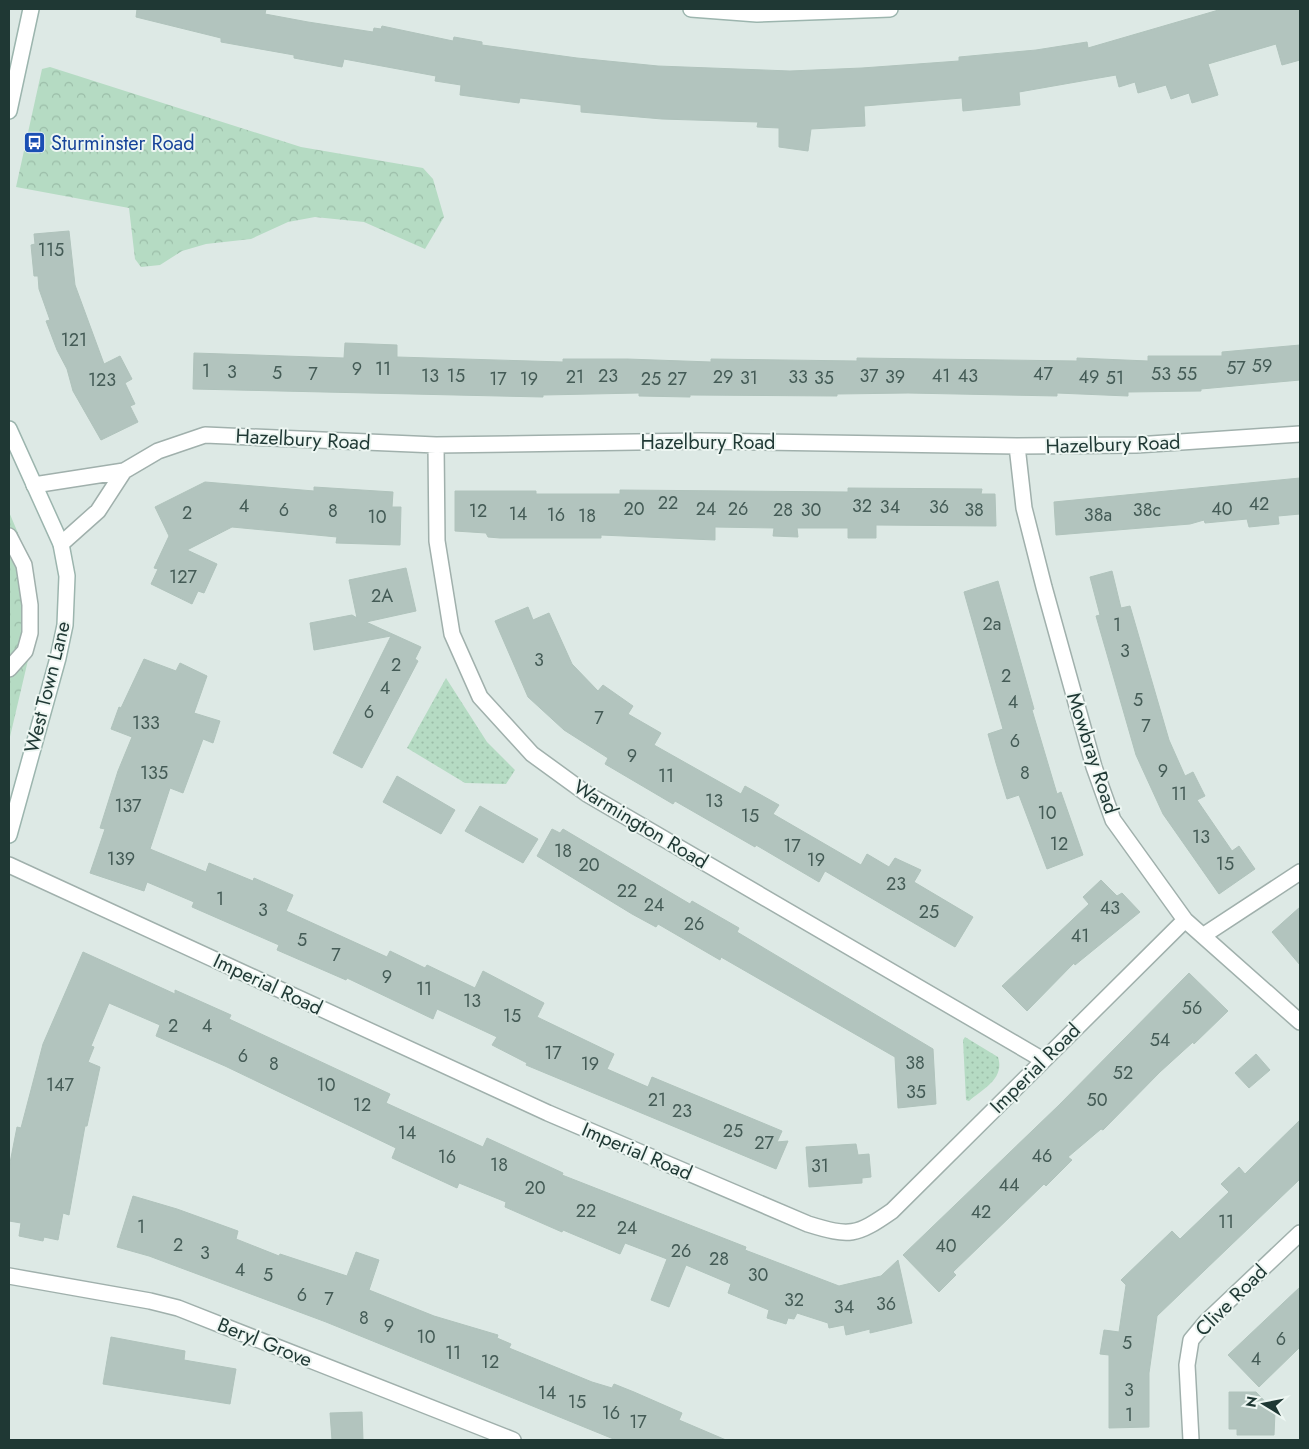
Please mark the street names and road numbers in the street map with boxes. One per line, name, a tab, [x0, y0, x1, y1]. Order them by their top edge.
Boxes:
street label: Hazelbury Road	[235, 421, 371, 458]
street label: Hazelbury Road	[640, 428, 776, 457]
street label: Hazelbury Road	[1045, 428, 1181, 461]
street label: West Town Lane	[17, 618, 78, 756]
street label: Mowbray Road	[1059, 689, 1126, 818]
street label: Warmington Road	[568, 773, 714, 876]
street label: Imperial Road	[208, 946, 327, 1022]
street label: Imperial Road	[984, 1017, 1087, 1120]
street label: Imperial Road	[577, 1115, 697, 1188]
street label: Clive Road	[1189, 1258, 1274, 1343]
street label: Beryl Grove	[213, 1310, 317, 1375]

